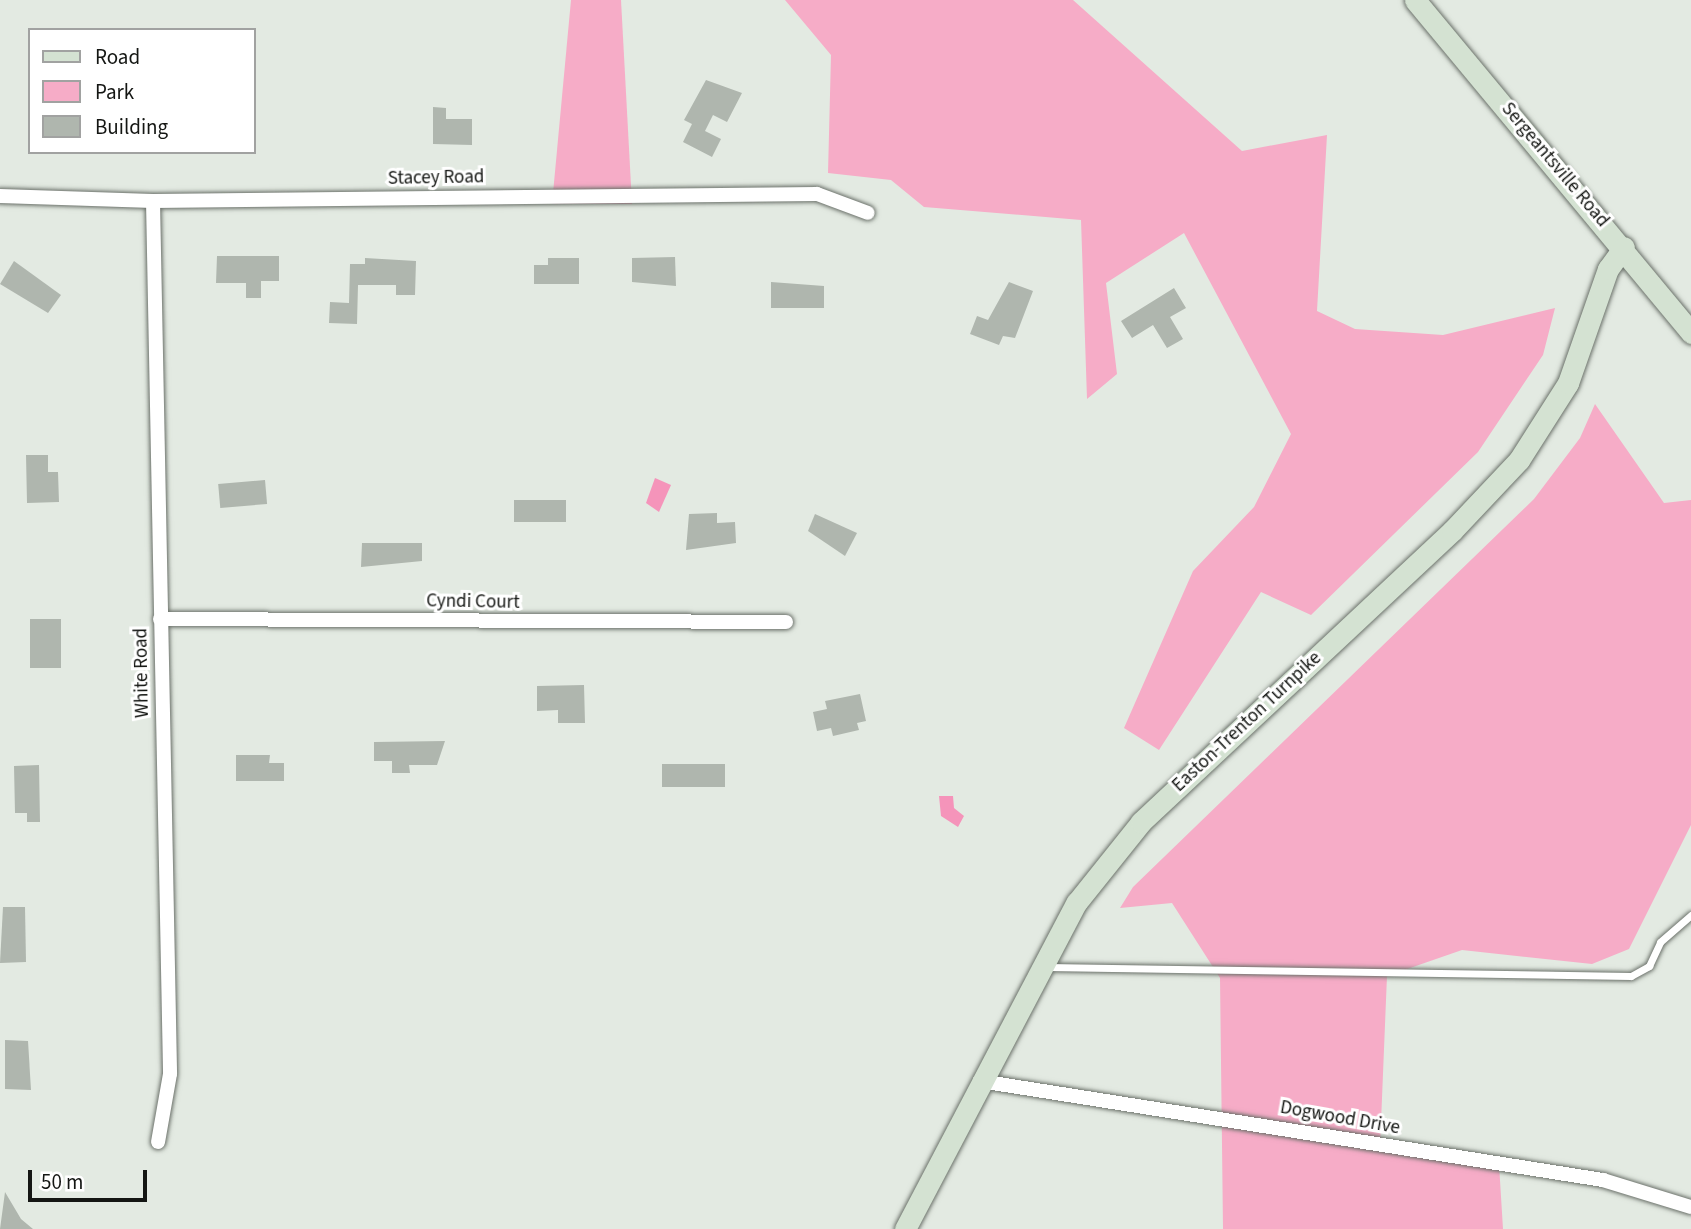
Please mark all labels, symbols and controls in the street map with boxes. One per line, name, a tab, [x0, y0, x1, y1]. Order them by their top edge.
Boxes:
legend	[28, 28, 256, 154]
text: Road	[95, 42, 140, 72]
text: Park	[95, 77, 134, 107]
street label: Sergeantsville Road	[1496, 98, 1614, 232]
text: Building	[95, 112, 168, 142]
street label: Stacey Road	[388, 166, 484, 190]
street label: Cyndi Court	[426, 590, 520, 614]
street label: White Road	[130, 628, 154, 718]
street label: Easton-Trenton Turnpike	[1168, 647, 1326, 797]
street label: Dogwood Drive	[1278, 1096, 1402, 1140]
scale bar	[32, 1156, 150, 1200]
text: 50 m	[41, 1167, 83, 1197]

